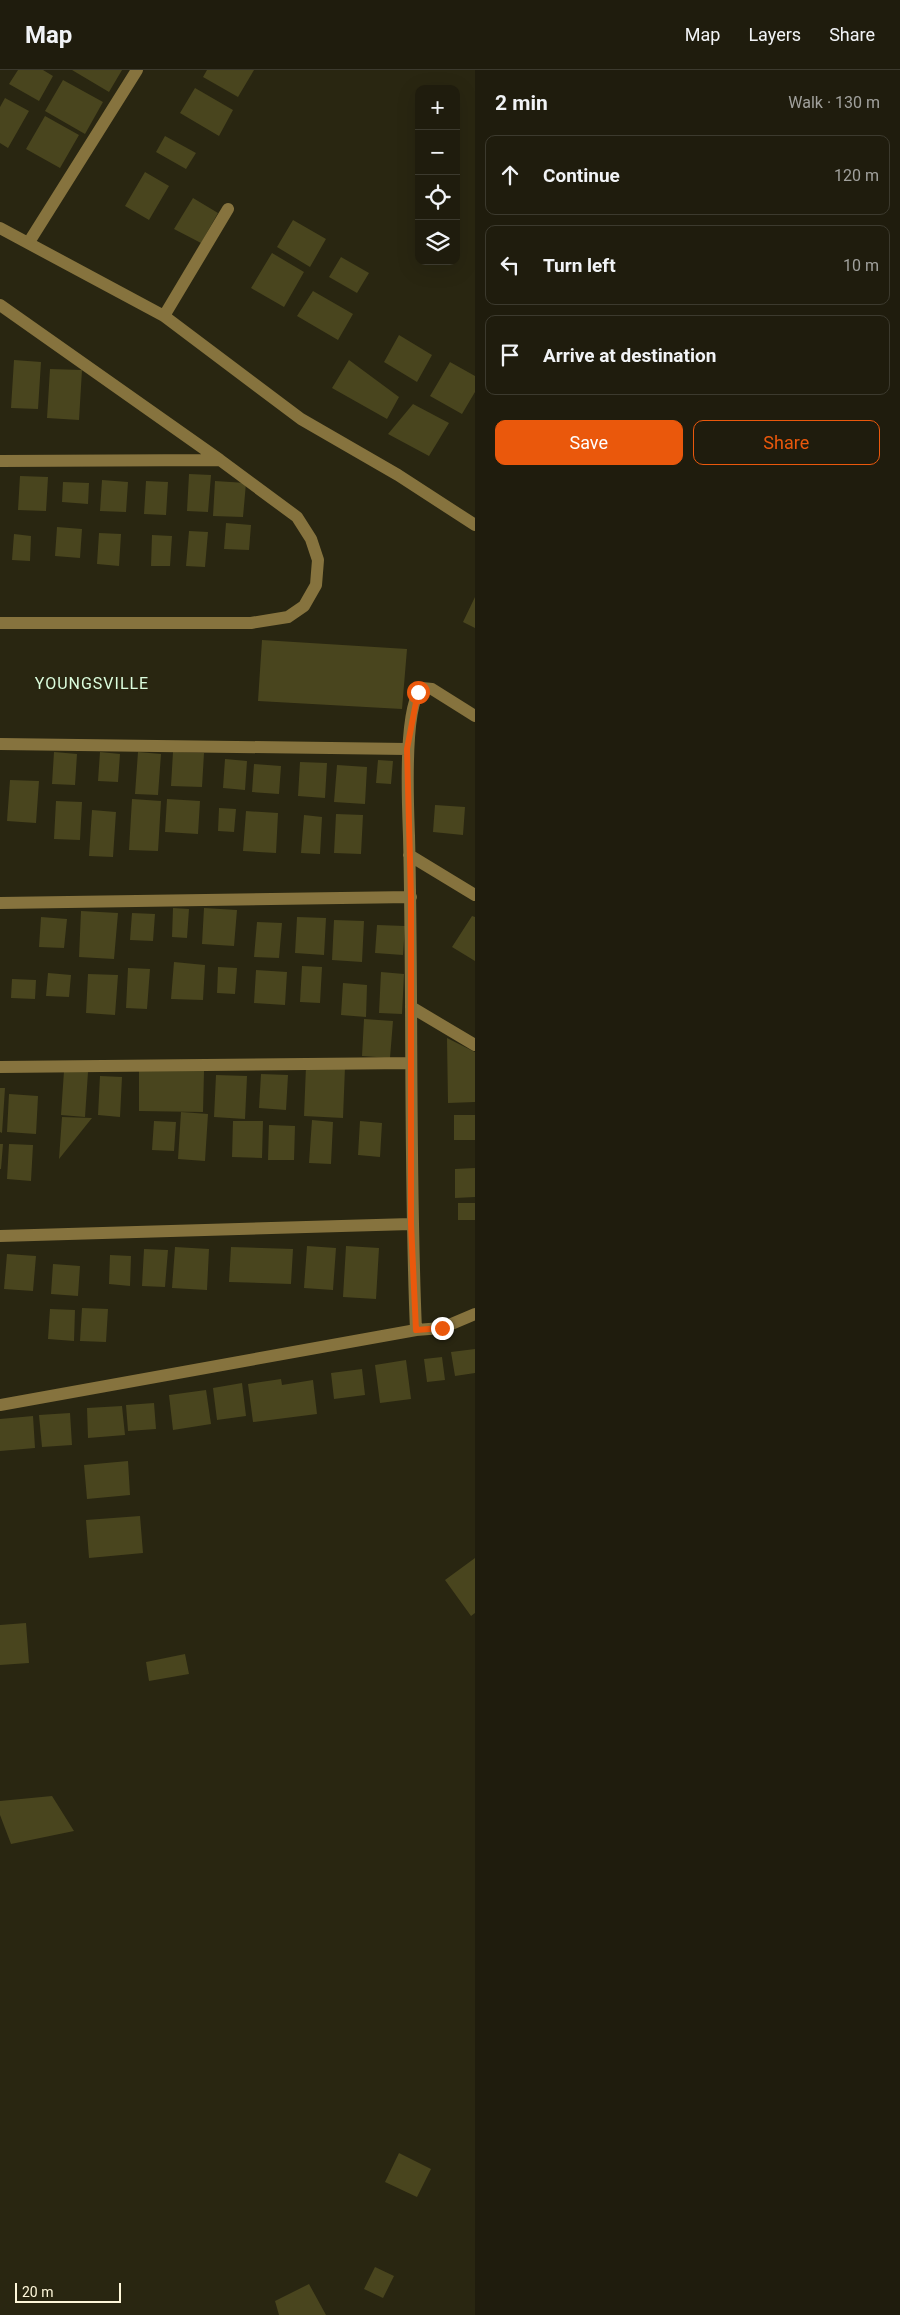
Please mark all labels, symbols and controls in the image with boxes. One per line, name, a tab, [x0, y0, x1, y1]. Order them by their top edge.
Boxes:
text: Map	[25, 21, 72, 49]
text: Map	[685, 24, 720, 45]
text: Layers	[748, 24, 801, 45]
text: Share	[829, 24, 875, 45]
map controls	[415, 85, 460, 265]
button: +	[415, 85, 460, 130]
text: 2 min	[495, 91, 548, 115]
text: Walk · 130 m	[788, 93, 880, 112]
button: −	[415, 130, 460, 175]
icon: ahead	[496, 161, 524, 189]
text: Continue	[543, 164, 620, 187]
text: 120 m	[834, 166, 879, 185]
button: locate	[415, 175, 460, 220]
button: layers	[415, 220, 460, 265]
icon: left	[496, 251, 524, 279]
text: Turn left	[543, 254, 616, 277]
text: 10 m	[843, 256, 879, 275]
icon: arrive	[496, 341, 524, 369]
text: Arrive at destination	[543, 344, 716, 367]
button: Save	[495, 420, 683, 465]
button: Share	[693, 420, 880, 465]
district label: YOUNGSVILLE	[35, 674, 149, 693]
route start	[407, 681, 430, 704]
route end	[431, 1317, 454, 1340]
scale bar	[15, 2280, 121, 2303]
text: 20 m	[22, 2284, 54, 2300]

